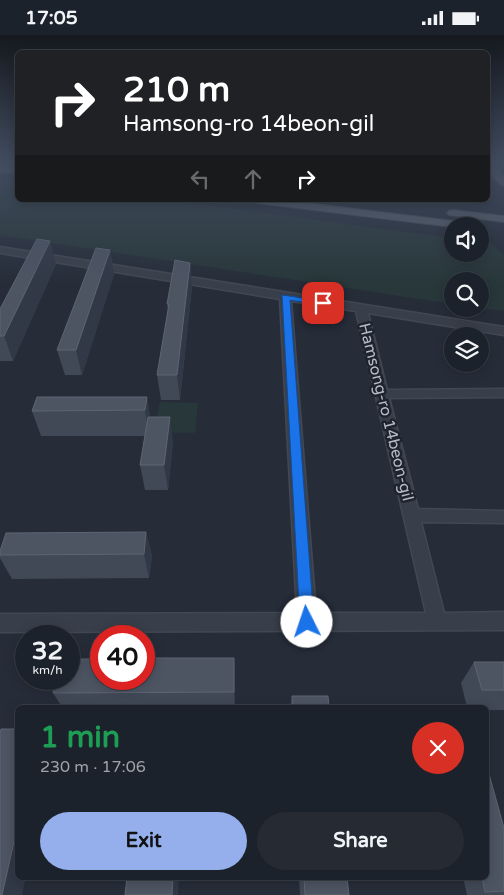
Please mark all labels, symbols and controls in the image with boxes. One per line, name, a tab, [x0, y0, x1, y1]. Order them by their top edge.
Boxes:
text: 17:05	[25, 7, 78, 29]
text: 210 m	[123, 69, 230, 111]
icon: right	[40, 70, 105, 135]
text: Hamsong-ro 14beon-gil	[123, 111, 374, 137]
icon: left	[186, 165, 214, 193]
icon: ahead	[239, 165, 267, 193]
icon: right	[292, 165, 320, 193]
map controls	[444, 217, 489, 372]
button: sound	[444, 217, 489, 262]
button: search	[444, 272, 489, 317]
pin	[302, 282, 344, 324]
icon: arrive	[309, 289, 337, 317]
street label: Hamsong-ro 14beon-gil	[354, 321, 418, 503]
button: layers	[444, 327, 489, 372]
position arrow	[280, 595, 332, 647]
speed limit sign: 40	[90, 625, 155, 690]
text: 32	[32, 636, 63, 666]
text: km/h	[32, 663, 63, 677]
text: 1 min	[40, 719, 120, 756]
button: close	[412, 722, 464, 774]
text: 230 m · 17:06	[40, 757, 146, 777]
button: Exit	[40, 812, 247, 870]
button: Share	[257, 812, 464, 870]

